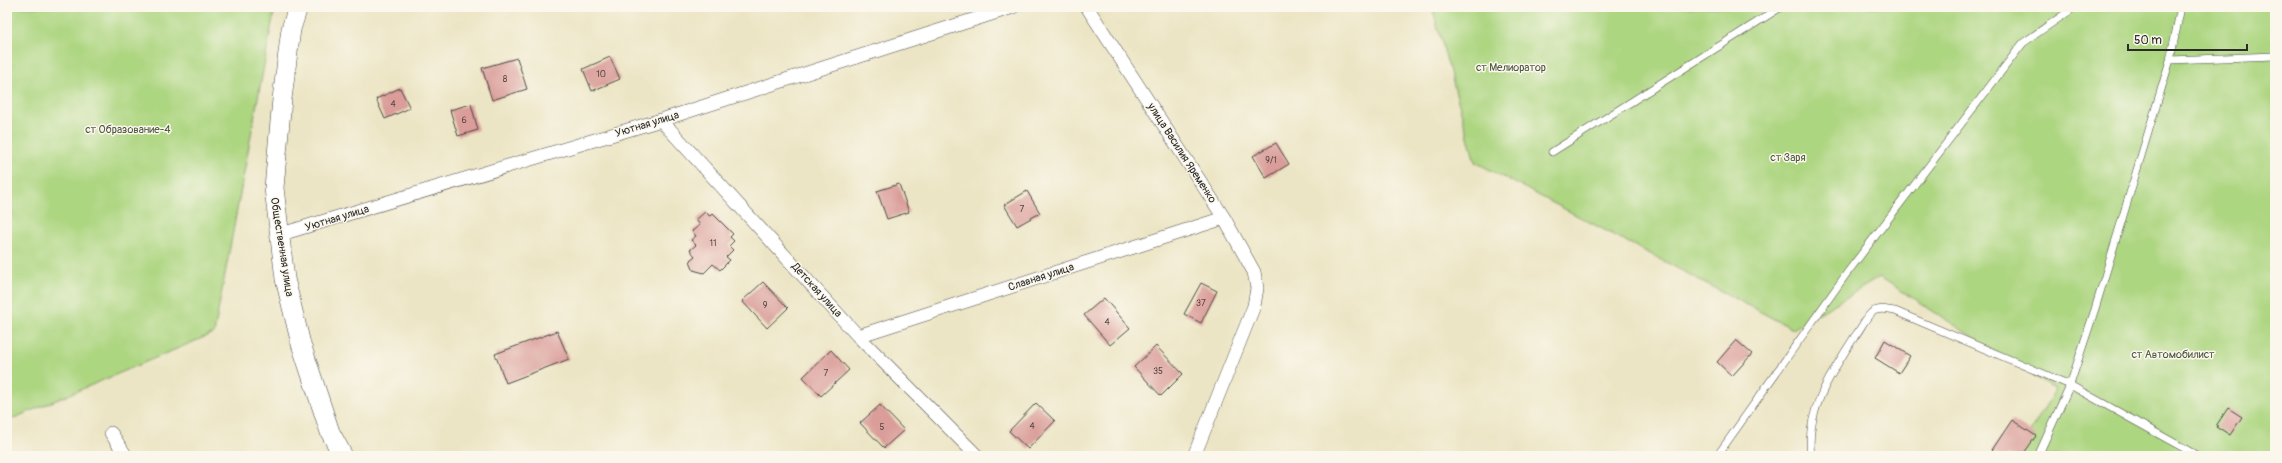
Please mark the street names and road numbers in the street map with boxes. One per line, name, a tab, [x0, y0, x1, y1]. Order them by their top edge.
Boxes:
street label: улица Василия Яременко	[1144, 100, 1219, 205]
street label: Уютная улица	[613, 108, 681, 140]
street label: Общественная улица	[268, 196, 296, 298]
street label: Уютная улица	[303, 202, 371, 234]
street label: Детская улица	[788, 259, 845, 320]
street label: Славная улица	[1006, 260, 1076, 294]

